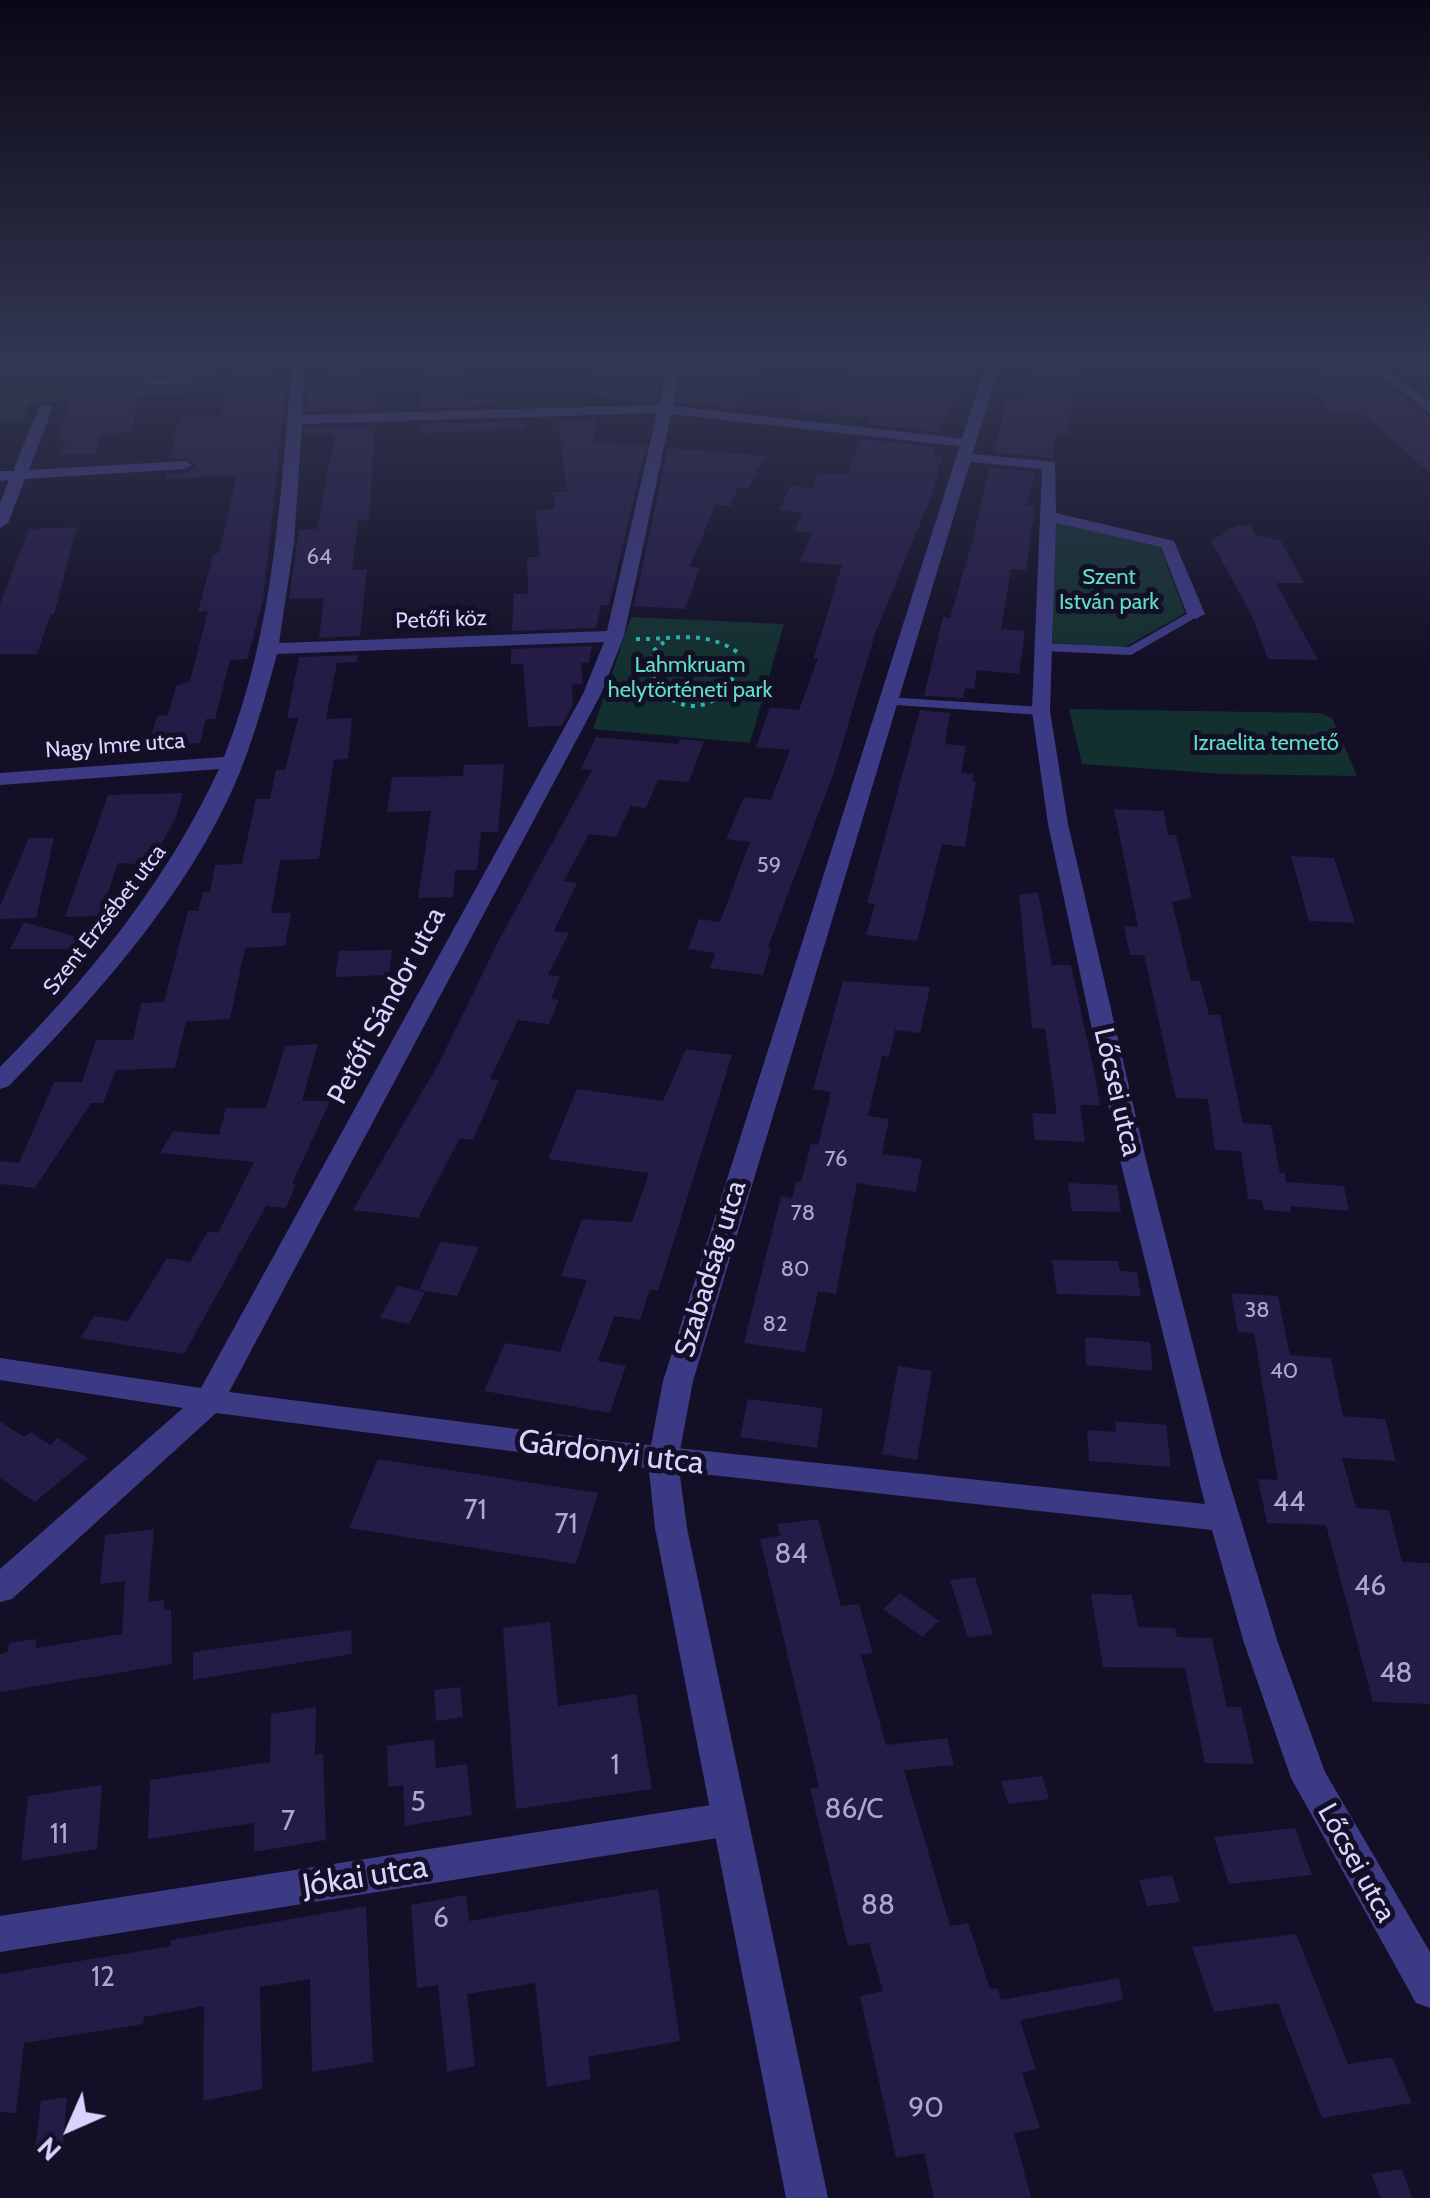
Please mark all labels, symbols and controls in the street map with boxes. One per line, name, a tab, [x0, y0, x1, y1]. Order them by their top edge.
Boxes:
house number: 64	[306, 545, 332, 571]
park label: Szent István park	[1059, 565, 1159, 616]
street label: Petőfi köz	[395, 605, 487, 635]
park label: Lahmkruam helytörténeti park	[608, 653, 772, 704]
street label: Nagy Imre utca	[44, 728, 186, 764]
park label: Izraelita temető	[1193, 731, 1339, 757]
street label: Szent Erzsébet utca	[38, 840, 172, 1000]
house number: 59	[757, 853, 781, 879]
street label: Petőfi Sándor utca	[321, 902, 453, 1110]
street label: Lőcsei utca	[1086, 1025, 1148, 1159]
house number: 76	[824, 1147, 848, 1173]
street label: Szabadság utca	[668, 1177, 754, 1361]
house number: 78	[791, 1201, 815, 1227]
house number: 80	[781, 1257, 809, 1283]
house number: 38	[1244, 1298, 1270, 1324]
house number: 82	[763, 1312, 787, 1338]
house number: 40	[1270, 1359, 1298, 1385]
street label: Gárdonyi utca	[516, 1423, 706, 1483]
house number: 44	[1273, 1486, 1305, 1520]
house number: 71	[463, 1494, 487, 1528]
house number: 71	[554, 1508, 578, 1542]
house number: 84	[774, 1538, 808, 1572]
house number: 46	[1354, 1570, 1386, 1604]
house number: 48	[1379, 1657, 1413, 1691]
house number: 1	[610, 1749, 620, 1783]
house number: 5	[410, 1786, 426, 1820]
house number: 86/C	[825, 1793, 883, 1827]
street label: Lőcsei utca	[1310, 1798, 1402, 1928]
house number: 7	[281, 1805, 295, 1839]
house number: 11	[50, 1818, 68, 1852]
street label: Jókai utca	[300, 1848, 430, 1906]
house number: 88	[861, 1889, 895, 1923]
house number: 6	[433, 1902, 449, 1936]
house number: 12	[91, 1961, 115, 1995]
north arrow	[20, 2078, 120, 2178]
house number: 90	[908, 2092, 944, 2126]
text: N	[30, 2130, 68, 2168]

